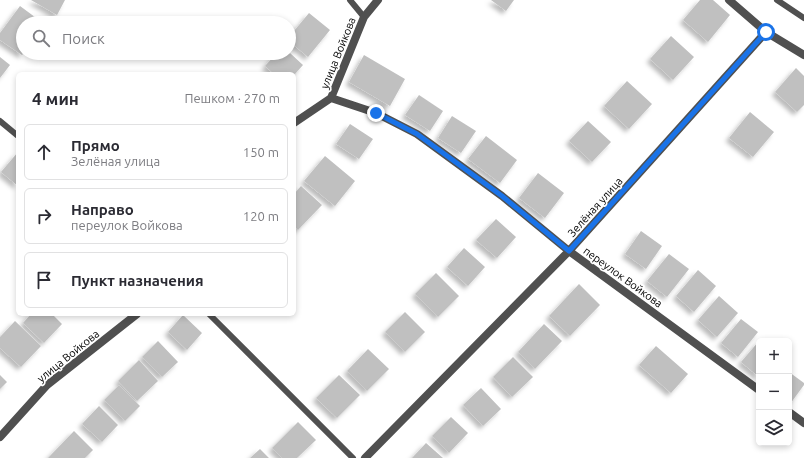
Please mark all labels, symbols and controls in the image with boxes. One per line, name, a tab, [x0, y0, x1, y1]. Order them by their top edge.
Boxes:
street label: улица Войкова	[318, 15, 358, 91]
search box	[16, 16, 296, 60]
route start	[757, 23, 775, 41]
icon: search	[30, 27, 52, 49]
text: Поиск	[62, 30, 105, 47]
text: 4 мин	[32, 89, 79, 108]
text: Пешком · 270 m	[184, 91, 280, 105]
route end	[367, 104, 385, 122]
text: Прямо	[71, 137, 120, 154]
icon: ahead	[33, 141, 55, 163]
text: 150 m	[243, 145, 279, 159]
text: Зелёная улица	[71, 154, 160, 168]
street label: Зелёная улица	[565, 175, 625, 239]
text: Направо	[71, 201, 134, 218]
icon: right	[33, 205, 55, 227]
text: 120 m	[243, 209, 279, 223]
text: переулок Войкова	[71, 218, 183, 232]
street label: переулок Войкова	[581, 244, 665, 310]
icon: arrive	[33, 269, 55, 291]
text: Пункт назначения	[71, 272, 204, 289]
street label: улица Войкова	[35, 327, 101, 385]
map controls	[756, 338, 792, 446]
button: +	[756, 338, 792, 374]
button: −	[756, 374, 792, 410]
button: layers	[756, 410, 792, 446]

